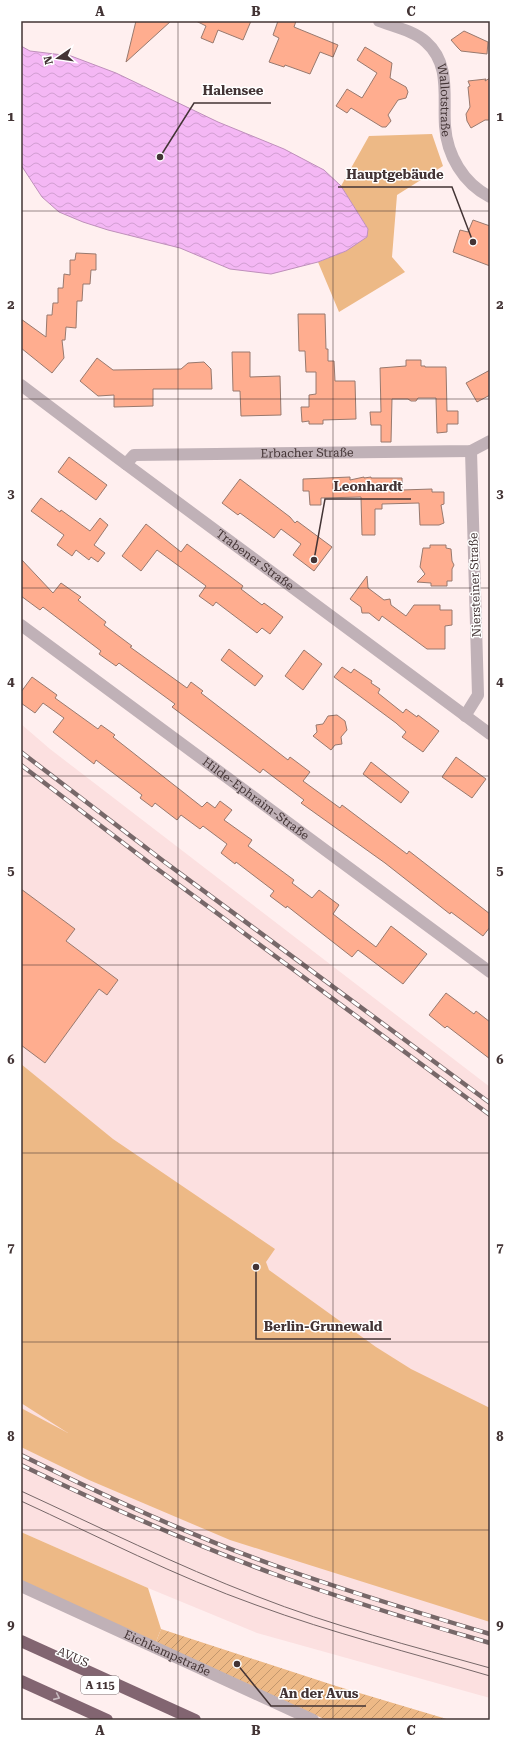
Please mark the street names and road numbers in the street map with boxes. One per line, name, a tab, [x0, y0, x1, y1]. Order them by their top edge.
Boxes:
street label: Wallotstraße	[434, 62, 453, 138]
street label: Erbacher Straße	[260, 445, 354, 460]
street label: Trabener Straße	[213, 526, 297, 593]
street label: Niersteiner Straße	[466, 532, 484, 638]
street label: Hilde-Ephraim-Straße	[200, 755, 312, 843]
street label: Eichkampstraße	[122, 1627, 213, 1679]
street label: AVUS	[55, 1644, 91, 1670]
road number: A 115	[81, 1676, 119, 1694]

